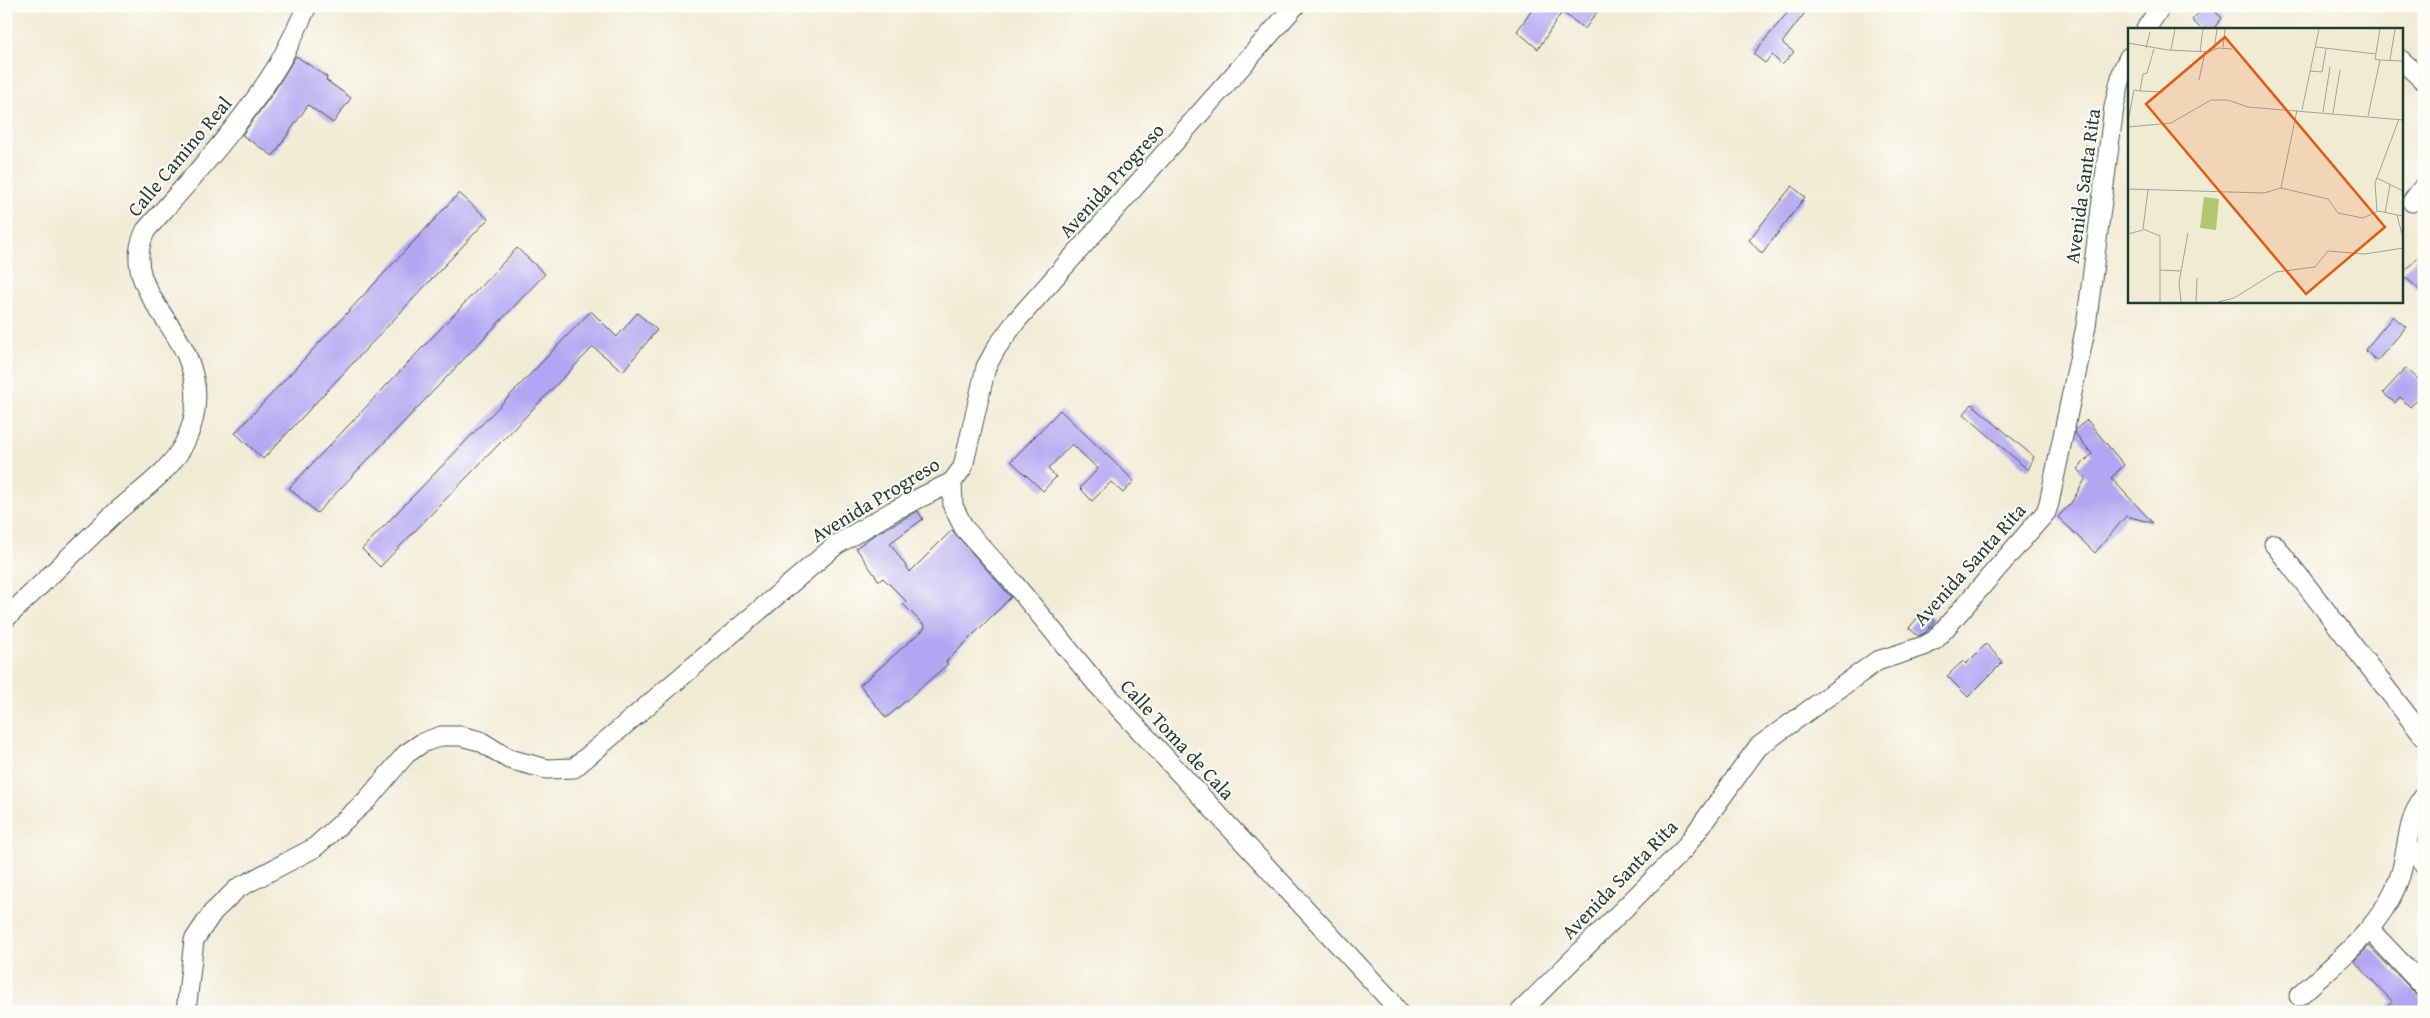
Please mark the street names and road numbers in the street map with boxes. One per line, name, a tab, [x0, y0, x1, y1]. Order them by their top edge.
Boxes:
street label: Calle Camino Real	[120, 89, 238, 223]
street label: Avenida Santa Rita	[2057, 106, 2107, 265]
street label: Avenida Progreso	[1051, 116, 1171, 244]
street label: Avenida Progreso	[805, 449, 945, 549]
street label: Avenida Santa Rita	[1906, 496, 2032, 632]
street label: Calle Toma de Cala	[1114, 672, 1242, 806]
street label: Avenida Santa Rita	[1554, 812, 1684, 945]

